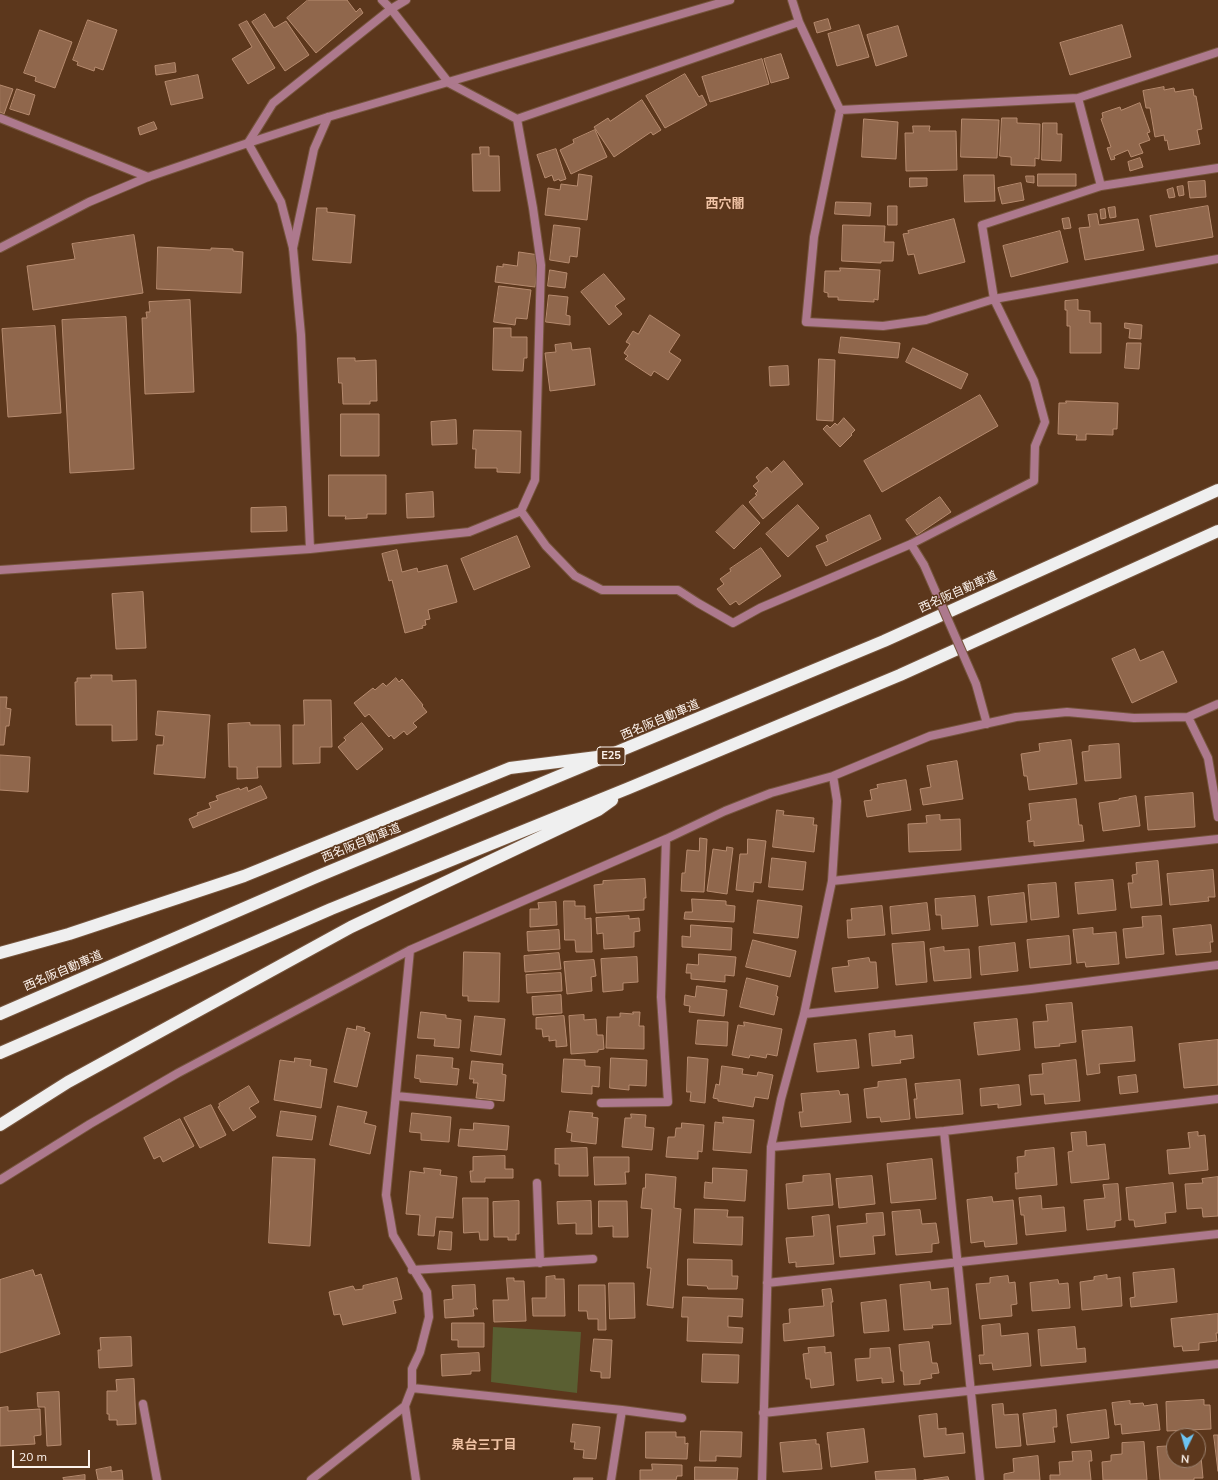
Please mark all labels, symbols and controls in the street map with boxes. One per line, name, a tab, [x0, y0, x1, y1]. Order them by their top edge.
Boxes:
district label: 西穴闇	[706, 196, 744, 212]
street label: 西名阪自動車道	[917, 568, 999, 616]
street label: 西名阪自動車道	[619, 697, 701, 743]
road number: E25	[597, 747, 625, 765]
street label: 西名阪自動車道	[319, 821, 403, 865]
street label: 西名阪自動車道	[22, 948, 104, 994]
north arrow	[1166, 1428, 1206, 1468]
district label: 泉台三丁目	[452, 1437, 516, 1453]
scale bar	[14, 1442, 92, 1468]
text: 20 m	[19, 1449, 47, 1464]
text: N	[1180, 1452, 1190, 1466]

